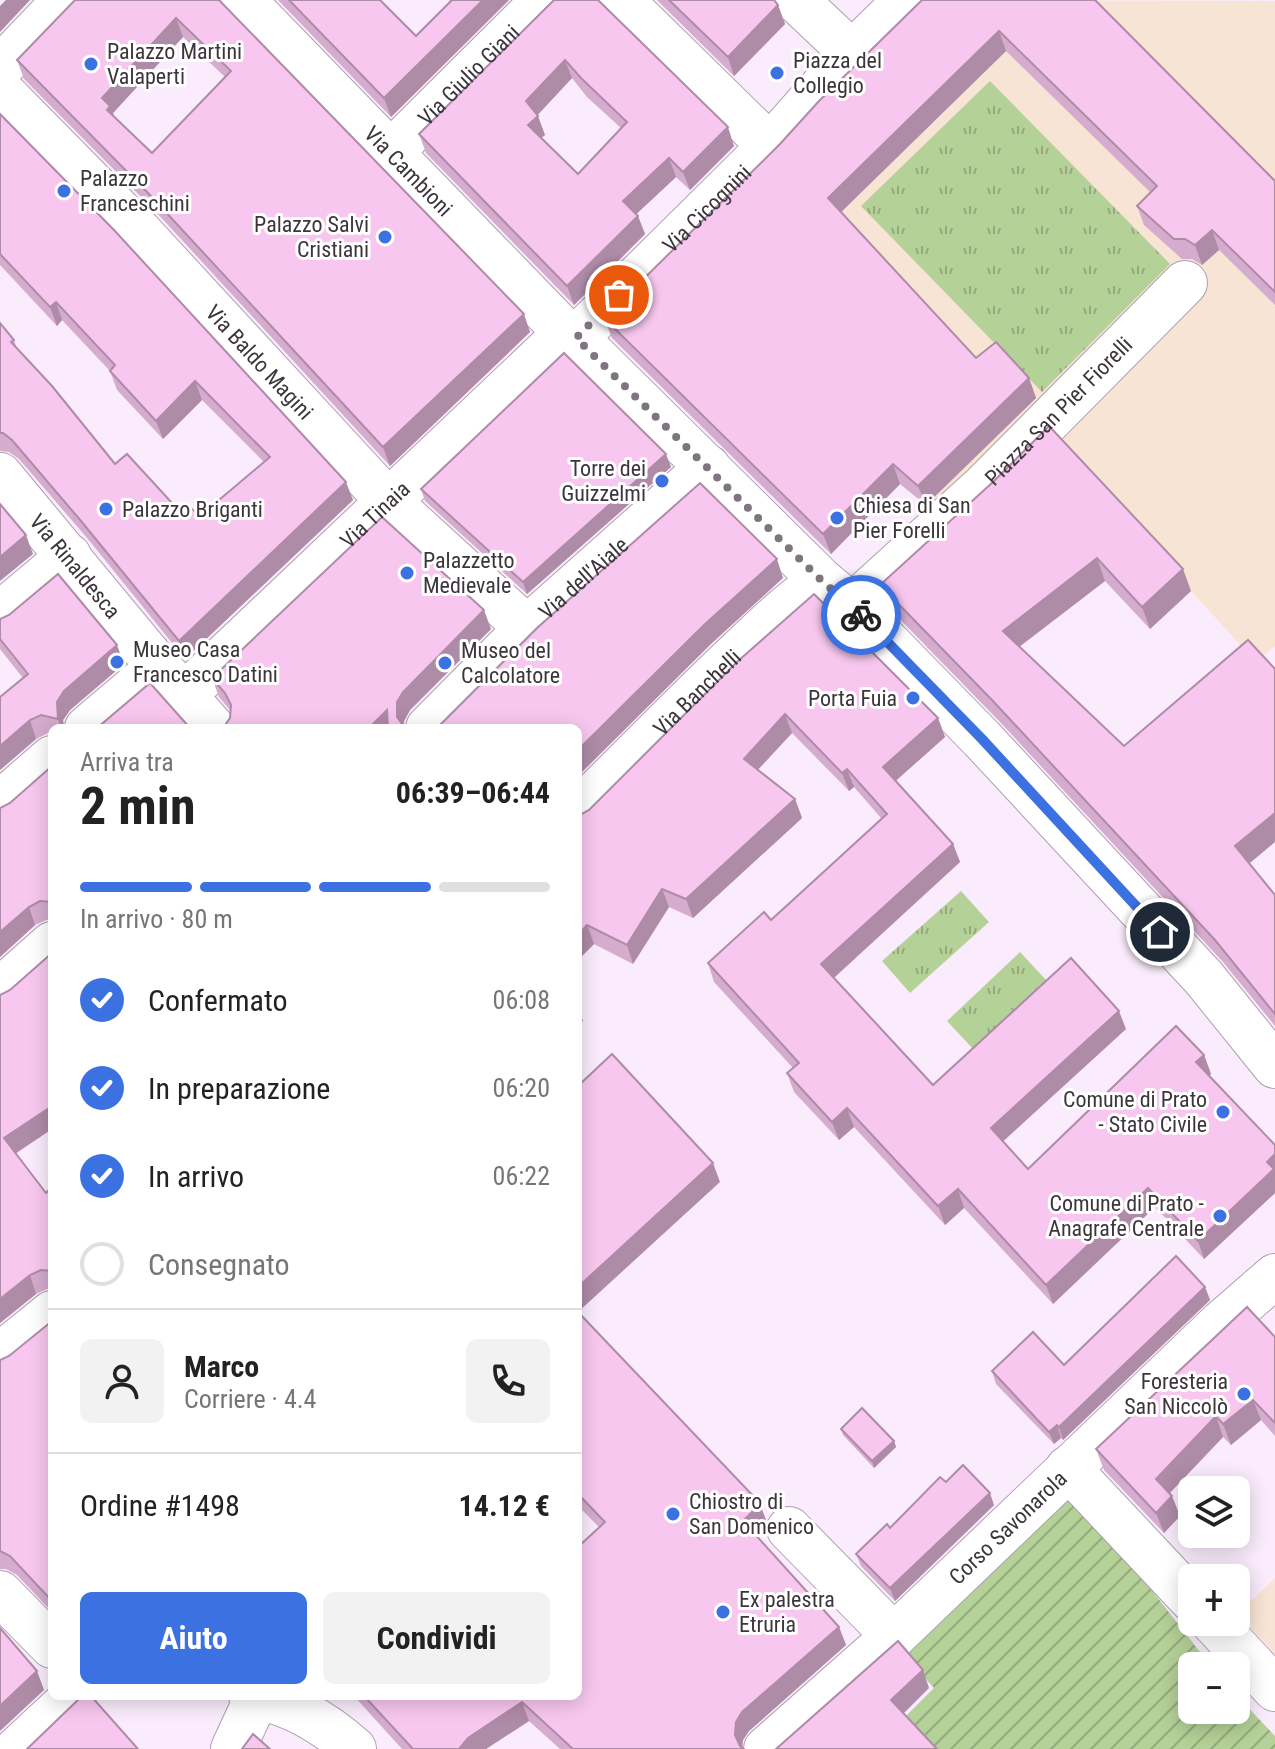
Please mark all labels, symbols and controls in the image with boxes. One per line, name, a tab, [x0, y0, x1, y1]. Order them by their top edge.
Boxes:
street label: Via Giulio Giani	[413, 19, 524, 130]
place label: Palazzo Martini Valaperti	[107, 39, 242, 89]
place label: Piazza del Collegio	[793, 48, 882, 98]
marker: Palazzo Martini Valaperti	[82, 55, 100, 73]
marker: Piazza del Collegio	[768, 64, 786, 82]
street label: Via Cambioni	[360, 121, 458, 221]
street label: Via Cicognini	[657, 160, 756, 258]
place label: Palazzo Franceschini	[80, 166, 190, 216]
marker: Palazzo Franceschini	[55, 182, 73, 200]
place label: Palazzo Salvi Cristiani	[254, 212, 369, 262]
marker: Palazzo Salvi Cristiani	[376, 228, 394, 246]
pin	[585, 261, 653, 329]
icon: bag	[597, 273, 641, 317]
street label: Via Baldo Magini	[201, 300, 319, 424]
street label: Piazza San Pier Fiorelli	[980, 332, 1137, 490]
place label: Torre dei Guizzelmi	[561, 456, 646, 506]
marker: Torre dei Guizzelmi	[653, 472, 671, 490]
street label: Via Tinaia	[335, 476, 414, 553]
place label: Chiesa di San Pier Forelli	[853, 493, 971, 543]
place label: Palazzo Briganti	[122, 497, 263, 522]
marker: Palazzo Briganti	[97, 500, 115, 518]
street label: Via Rinaldesca	[25, 509, 126, 623]
marker: Chiesa di San Pier Forelli	[828, 509, 846, 527]
street label: Via dell'Aiale	[534, 532, 633, 624]
place label: Palazzetto Medievale	[423, 548, 515, 598]
marker: Palazzetto Medievale	[398, 564, 416, 582]
courier	[821, 575, 901, 655]
icon: bike	[839, 593, 883, 637]
place label: Museo Casa Francesco Datini	[133, 637, 278, 687]
place label: Museo del Calcolatore	[461, 638, 560, 688]
street label: Via Banchelli	[648, 644, 746, 741]
marker: Museo Casa Francesco Datini	[108, 653, 126, 671]
marker: Museo del Calcolatore	[436, 654, 454, 672]
place label: Porta Fuia	[808, 686, 897, 711]
marker: Porta Fuia	[904, 689, 922, 707]
text: Arriva tra	[80, 747, 174, 777]
text: 06:39–06:44	[396, 775, 550, 810]
text: 2 min	[80, 776, 196, 837]
pin	[1126, 898, 1194, 966]
text: In arrivo · 80 m	[80, 904, 233, 934]
icon: home	[1138, 910, 1182, 954]
icon: check	[80, 978, 124, 1022]
text: Confermato	[148, 983, 288, 1018]
text: 06:08	[493, 985, 550, 1015]
icon: check	[80, 1066, 124, 1110]
text: In preparazione	[148, 1071, 330, 1106]
text: 06:20	[493, 1073, 550, 1103]
place label: Comune di Prato - Stato Civile	[1063, 1087, 1207, 1137]
marker: Comune di Prato - Stato Civile	[1214, 1103, 1232, 1121]
icon: check	[80, 1154, 124, 1198]
text: In arrivo	[148, 1159, 244, 1194]
text: 06:22	[493, 1161, 550, 1191]
place label: Comune di Prato - Anagrafe Centrale	[1048, 1191, 1204, 1241]
marker: Comune di Prato - Anagrafe Centrale	[1211, 1207, 1229, 1225]
text: Consegnato	[148, 1247, 290, 1282]
button: person	[80, 1339, 164, 1423]
button: phone	[466, 1339, 550, 1423]
text: Marco	[184, 1349, 259, 1384]
place label: Foresteria San Niccolò	[1124, 1369, 1228, 1419]
text: Corriere · 4.4	[184, 1384, 316, 1414]
marker: Foresteria San Niccolò	[1235, 1385, 1253, 1403]
street label: Corso Savonarola	[944, 1465, 1071, 1589]
map controls	[1178, 1476, 1250, 1724]
button: layers	[1178, 1476, 1250, 1548]
text: Ordine #1498	[80, 1488, 240, 1523]
text: 14.12 €	[459, 1488, 550, 1523]
place label: Chiostro di San Domenico	[689, 1489, 814, 1539]
marker: Chiostro di San Domenico	[664, 1505, 682, 1523]
button: +	[1178, 1564, 1250, 1636]
place label: Ex palestra Etruria	[739, 1587, 835, 1637]
button: Aiuto	[80, 1592, 307, 1684]
button: Condividi	[323, 1592, 550, 1684]
marker: Ex palestra Etruria	[714, 1603, 732, 1621]
button: −	[1178, 1652, 1250, 1724]

